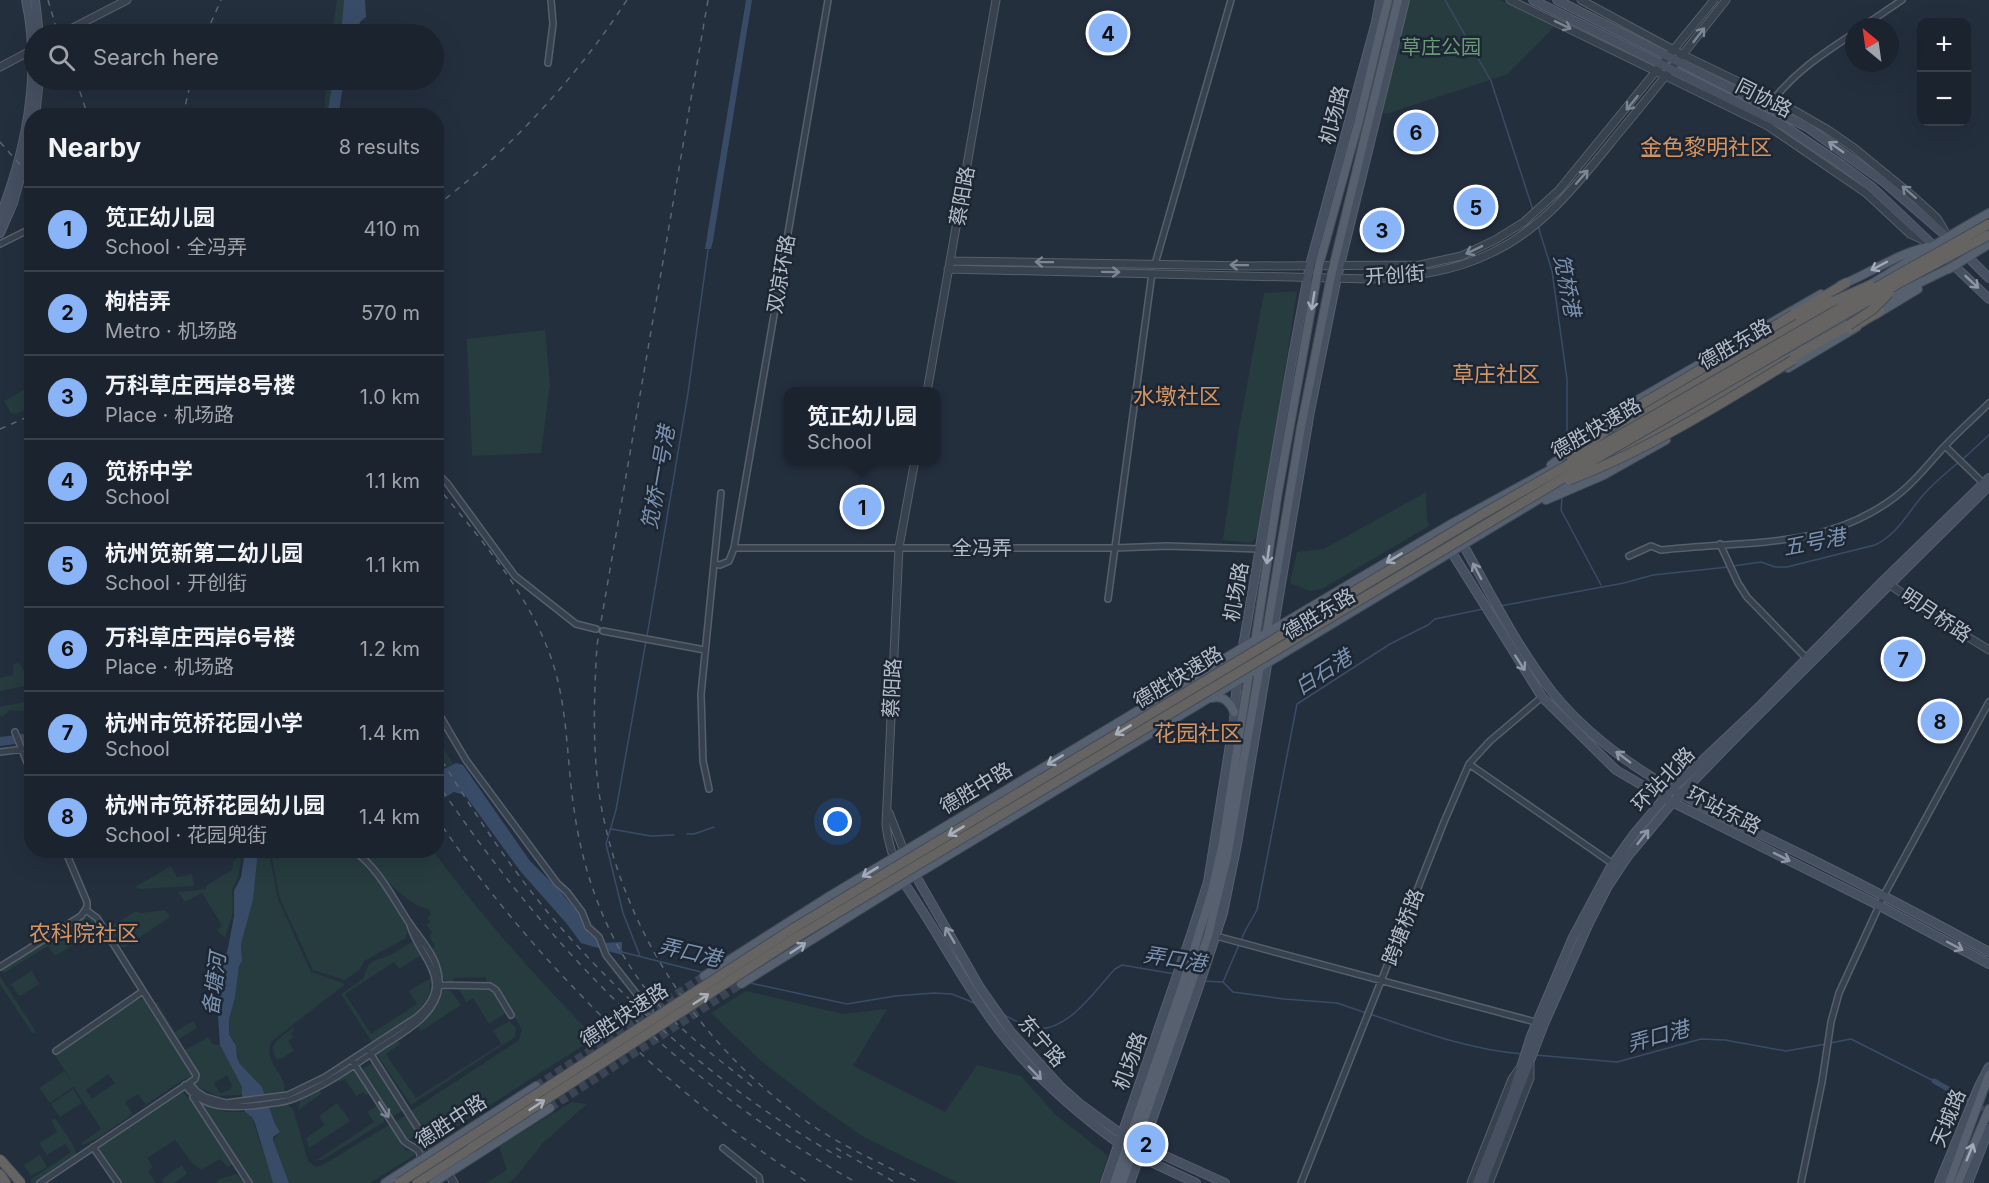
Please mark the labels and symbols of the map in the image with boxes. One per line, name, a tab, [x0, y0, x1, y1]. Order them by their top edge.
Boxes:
pin: 4	[1088, 10, 1128, 56]
north arrow	[1845, 18, 1899, 72]
one-way arrow	[1554, 20, 1572, 32]
one-way arrow	[1693, 27, 1705, 43]
park label: 草庄公园	[1401, 35, 1481, 59]
street label: 同协路	[1732, 74, 1796, 122]
street label: 机场路	[1315, 83, 1353, 147]
one-way arrow	[1625, 94, 1638, 110]
pin: 6	[1396, 110, 1436, 154]
district label: 金色黎明社区	[1640, 134, 1772, 160]
one-way arrow	[1828, 141, 1844, 153]
street label: 蔡阳路	[945, 164, 979, 228]
one-way arrow	[1575, 169, 1589, 184]
pin: 5	[1456, 184, 1496, 230]
one-way arrow	[1901, 185, 1916, 199]
pin: 3	[1362, 208, 1402, 252]
street label: 双凉环路	[762, 233, 800, 315]
one-way arrow	[1465, 245, 1483, 257]
water label: 笕桥港	[1549, 252, 1586, 321]
one-way arrow	[1034, 257, 1054, 268]
one-way arrow	[1229, 260, 1249, 271]
one-way arrow	[1870, 260, 1888, 272]
street label: 开创街	[1364, 261, 1426, 289]
one-way arrow	[1100, 267, 1120, 278]
one-way arrow	[1964, 275, 1979, 289]
one-way arrow	[1307, 291, 1318, 311]
street label: 德胜东路	[1694, 314, 1776, 374]
district label: 草庄社区	[1452, 361, 1540, 387]
district label: 水墩社区	[1133, 383, 1221, 409]
street label: 德胜快速路	[1547, 393, 1645, 463]
water label: 笕桥一号港	[637, 421, 680, 532]
pin: 1	[842, 484, 882, 530]
water label: 五号港	[1781, 523, 1850, 560]
street label: 全冯弄	[952, 536, 1012, 560]
one-way arrow	[1263, 545, 1274, 565]
one-way arrow	[1385, 552, 1402, 564]
street label: 机场路	[1219, 560, 1253, 624]
one-way arrow	[1471, 562, 1482, 580]
street label: 德胜东路	[1279, 583, 1359, 645]
street label: 明月桥路	[1896, 583, 1976, 647]
pin: 7	[1884, 636, 1922, 682]
street label: 德胜快速路	[1129, 641, 1227, 713]
water label: 白石港	[1290, 643, 1359, 700]
one-way arrow	[1514, 654, 1526, 671]
street label: 蔡阳路	[878, 657, 906, 719]
pin: 8	[1920, 698, 1960, 744]
district label: 花园社区	[1154, 720, 1242, 746]
one-way arrow	[1115, 725, 1132, 737]
street label: 环站北路	[1627, 742, 1699, 816]
one-way arrow	[1616, 751, 1632, 763]
one-way arrow	[1047, 755, 1064, 767]
street label: 德胜中路	[936, 757, 1016, 819]
street label: 环站东路	[1683, 781, 1765, 839]
your location	[823, 807, 852, 836]
one-way arrow	[948, 825, 965, 837]
one-way arrow	[1637, 829, 1650, 845]
one-way arrow	[1772, 852, 1790, 863]
one-way arrow	[862, 866, 879, 878]
street label: 跨塘桥路	[1377, 885, 1429, 969]
district label: 农科院社区	[29, 920, 139, 946]
one-way arrow	[944, 927, 956, 944]
water label: 弄口港	[656, 933, 726, 972]
one-way arrow	[1946, 940, 1963, 952]
one-way arrow	[789, 942, 806, 954]
water label: 弄口港	[1142, 942, 1211, 977]
water label: 备塘河	[198, 947, 231, 1017]
street label: 德胜快速路	[576, 978, 672, 1052]
one-way arrow	[692, 993, 709, 1005]
street label: 东宁路	[1013, 1010, 1071, 1072]
water label: 弄口港	[1624, 1015, 1695, 1056]
street label: 机场路	[1108, 1029, 1152, 1093]
one-way arrow	[1028, 1066, 1043, 1081]
street label: 天城路	[1926, 1086, 1970, 1150]
street label: 德胜中路	[411, 1089, 491, 1153]
one-way arrow	[529, 1098, 546, 1111]
one-way arrow	[378, 1101, 390, 1118]
pin: 2	[1126, 1122, 1166, 1166]
one-way arrow	[1966, 1143, 1977, 1162]

